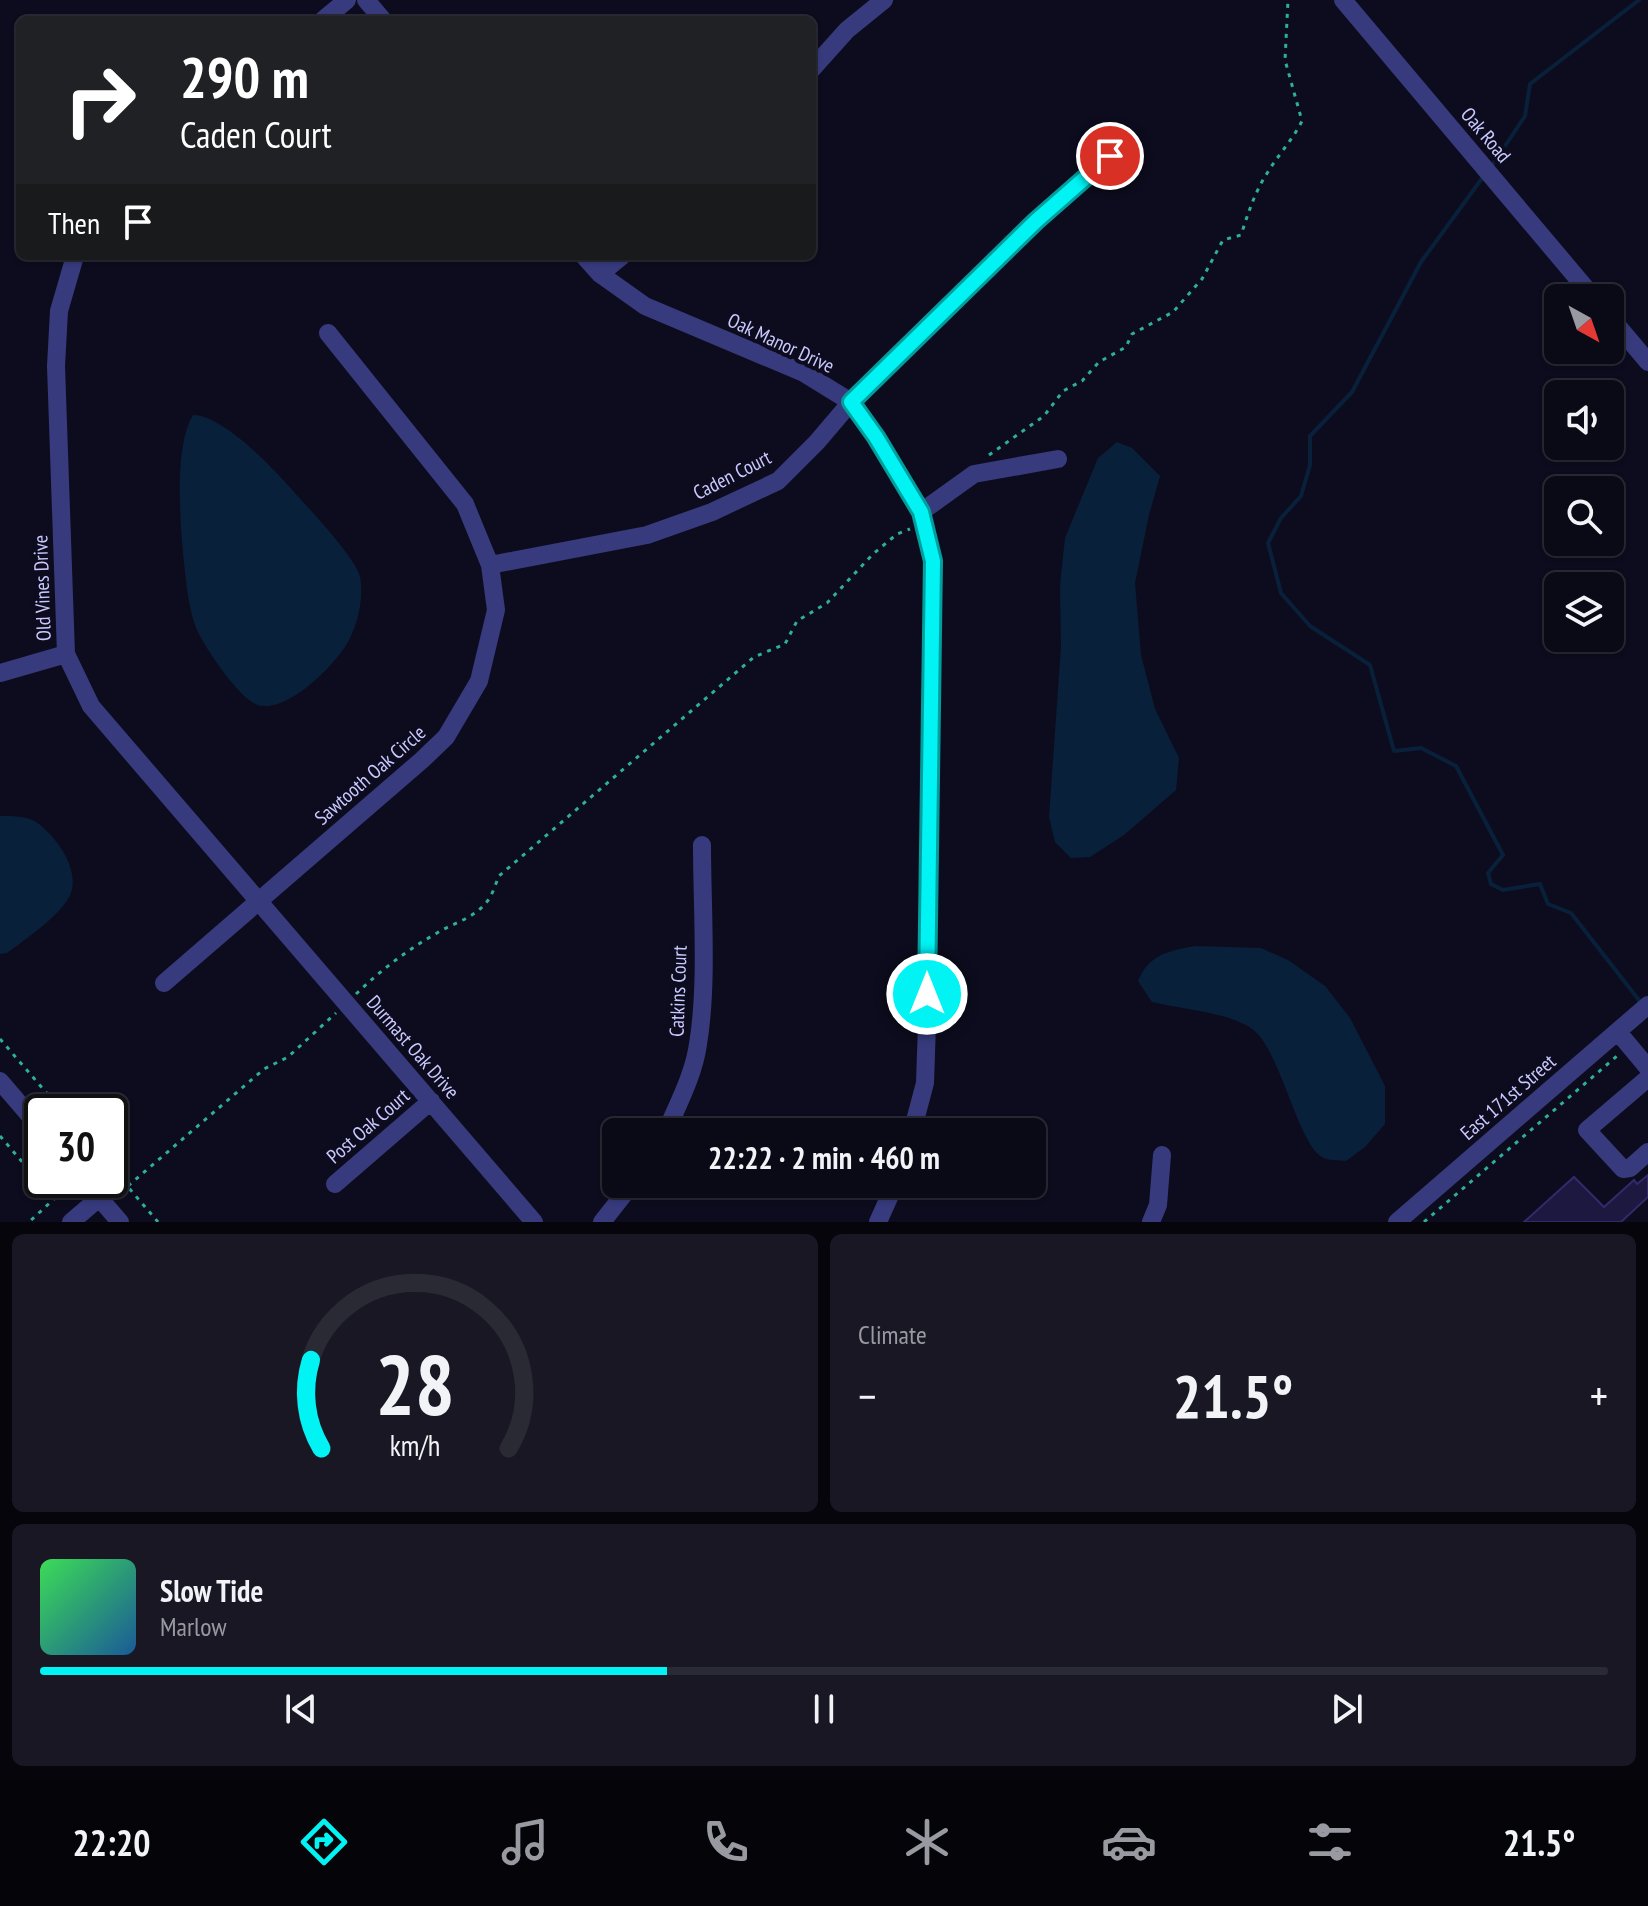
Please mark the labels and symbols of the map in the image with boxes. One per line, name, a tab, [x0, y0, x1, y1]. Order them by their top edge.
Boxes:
street label: Oak Road	[1455, 102, 1517, 168]
pin	[1076, 122, 1144, 190]
north arrow	[1544, 284, 1624, 364]
street label: Oak Manor Drive	[724, 307, 838, 379]
street label: Caden Court	[689, 444, 776, 506]
street label: Old Vines Drive	[27, 535, 57, 641]
street label: Sawtooth Oak Circle	[309, 720, 431, 830]
street label: Catkins Court	[663, 944, 693, 1037]
position arrow	[885, 952, 969, 1036]
street label: Durmast Oak Drive	[361, 990, 465, 1104]
street label: East 171st Street	[1455, 1048, 1561, 1146]
street label: Post Oak Court	[321, 1083, 415, 1169]
speed limit sign: 30	[24, 1094, 128, 1198]

